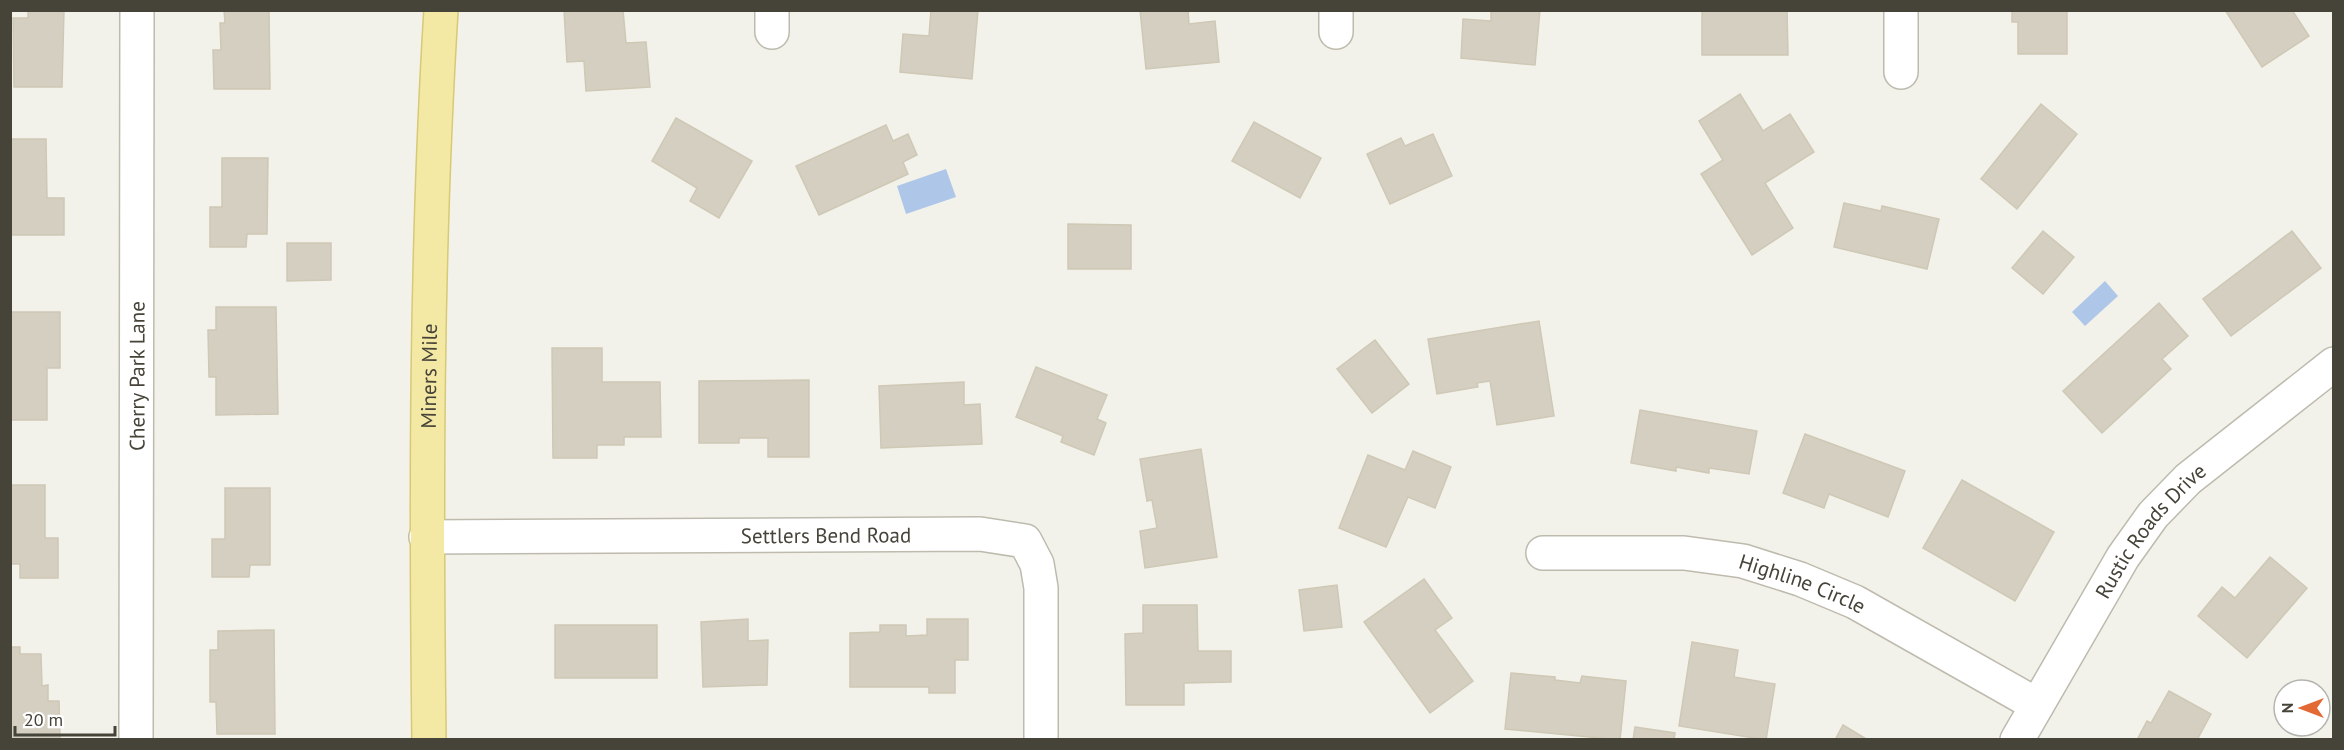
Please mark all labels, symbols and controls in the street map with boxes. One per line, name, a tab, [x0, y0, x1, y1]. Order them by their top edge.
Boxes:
street label: Cherry Park Lane	[123, 301, 150, 451]
street label: Miners Mile	[414, 323, 443, 429]
street label: Rustic Roads Drive	[2089, 457, 2211, 603]
street label: Settlers Bend Road	[741, 521, 911, 549]
street label: Highline Circle	[1736, 547, 1871, 619]
north arrow	[2272, 678, 2332, 738]
scale bar	[15, 699, 116, 737]
text: N	[2277, 703, 2297, 713]
text: 20 m	[24, 708, 63, 731]

